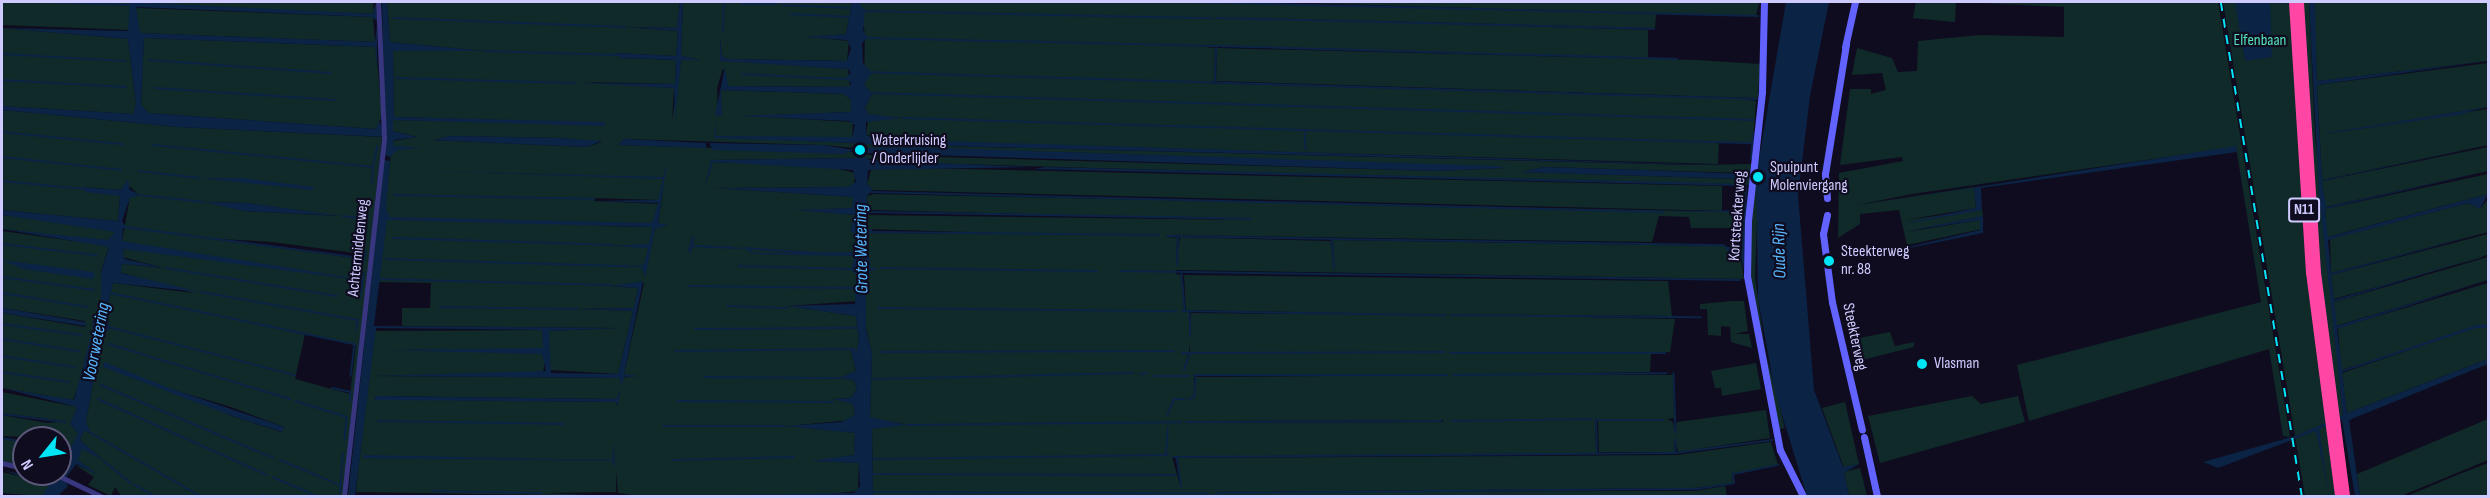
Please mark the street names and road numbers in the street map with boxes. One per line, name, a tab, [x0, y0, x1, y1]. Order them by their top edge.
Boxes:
street label: Kortsteekterweg	[1725, 170, 1751, 262]
street label: Achtermiddenweg	[344, 198, 374, 298]
road number: N11	[2288, 198, 2320, 222]
street label: Steekterweg	[1838, 302, 1870, 372]

